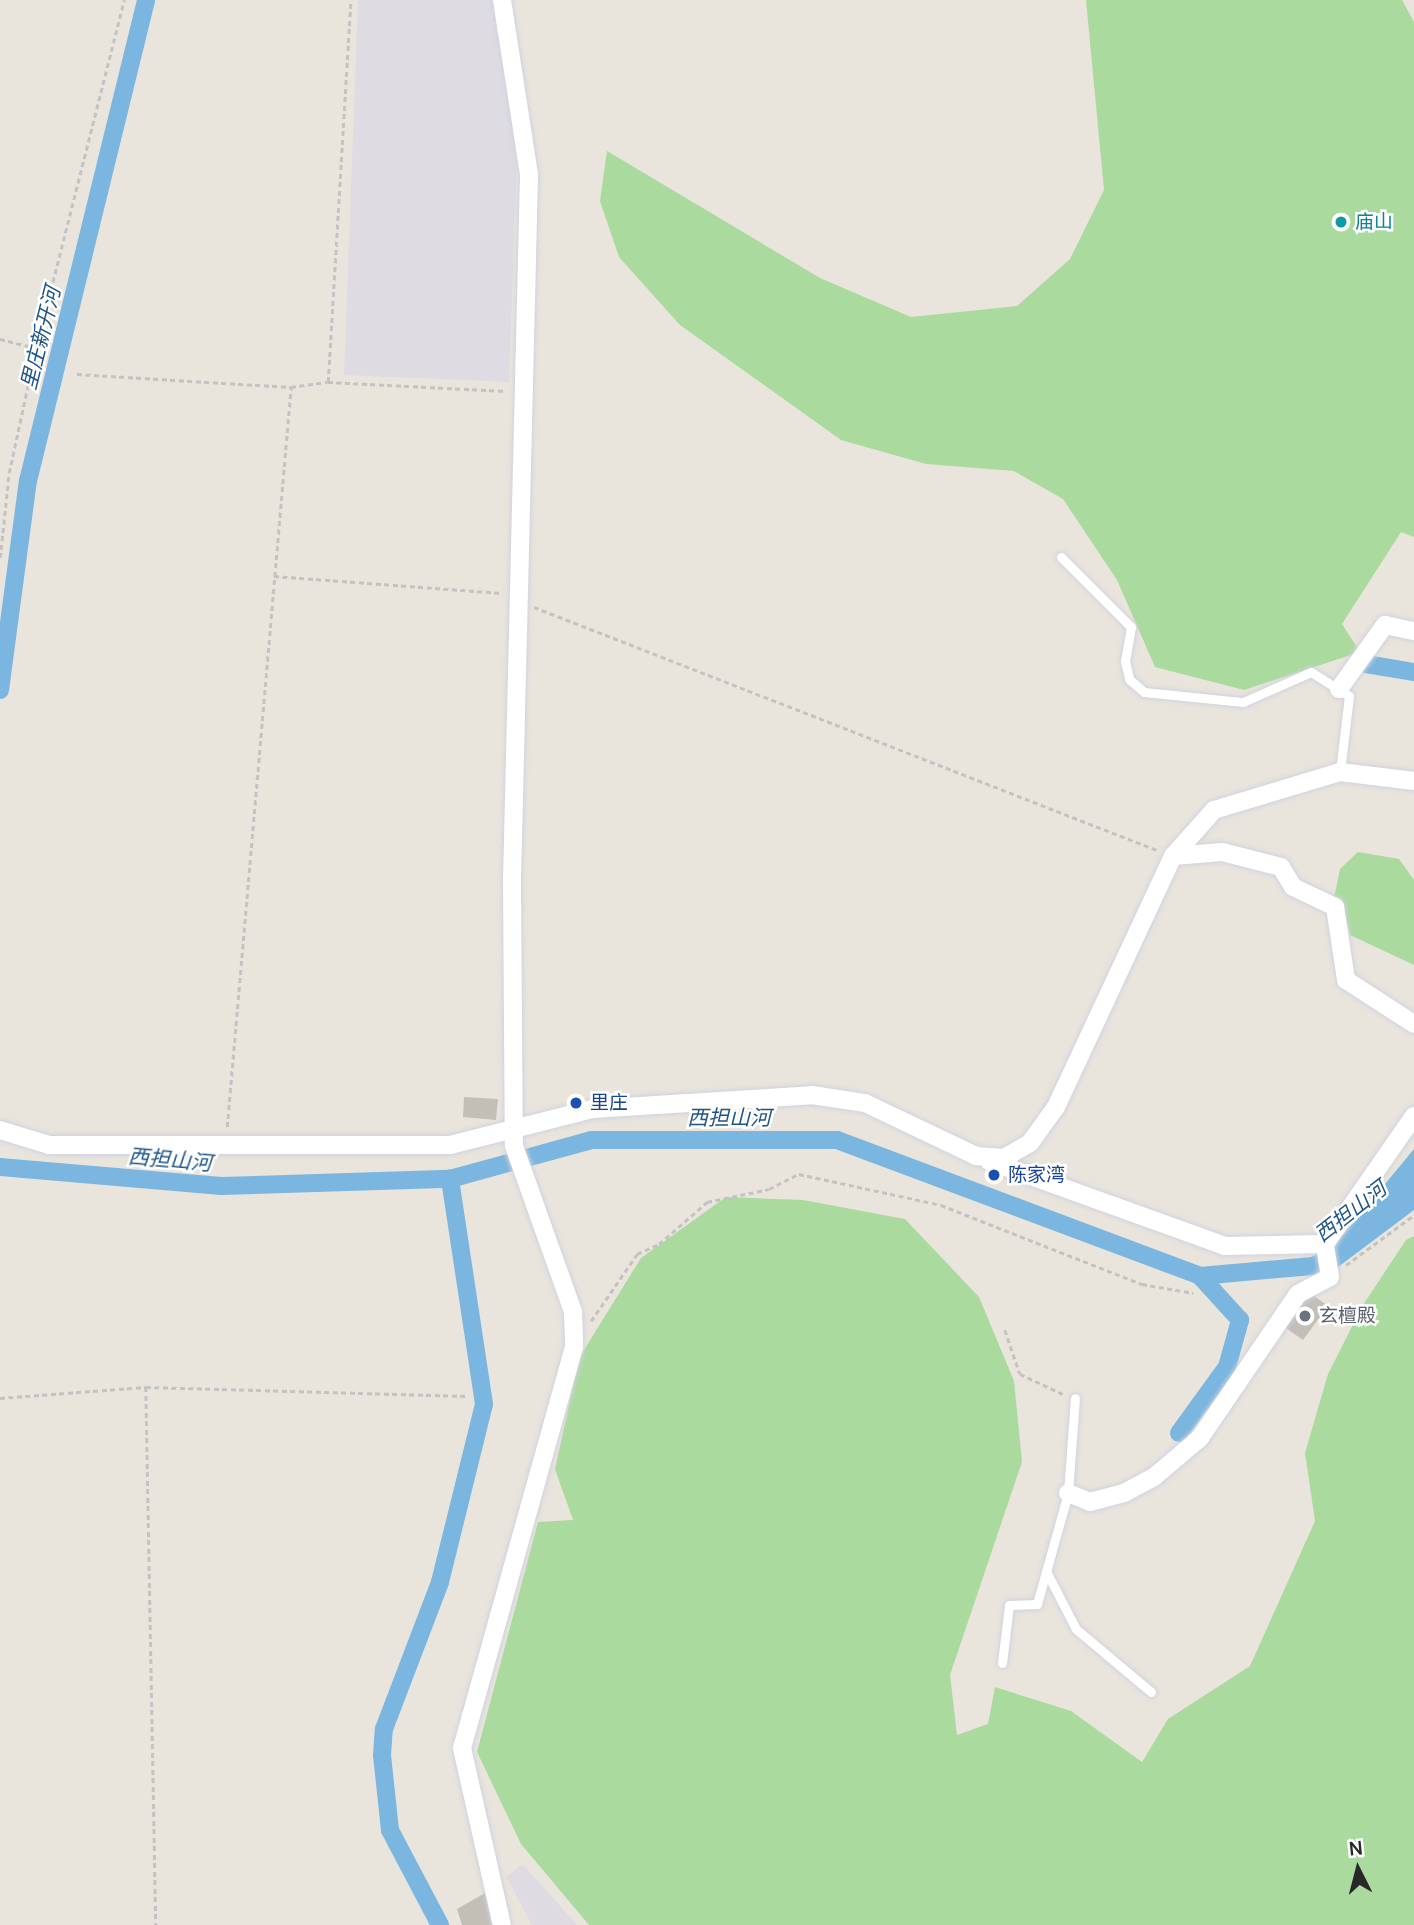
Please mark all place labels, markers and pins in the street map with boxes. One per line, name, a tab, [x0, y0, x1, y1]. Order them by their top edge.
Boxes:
place label: 庙山	[1355, 211, 1393, 233]
marker: 庙山	[1333, 214, 1349, 230]
place label: 里庄	[590, 1092, 628, 1114]
marker: 里庄	[568, 1095, 584, 1111]
place label: 陈家湾	[1008, 1164, 1065, 1186]
marker: 陈家湾	[986, 1167, 1002, 1183]
place label: 玄檀殿	[1319, 1305, 1376, 1327]
marker: 玄檀殿	[1297, 1308, 1313, 1324]

